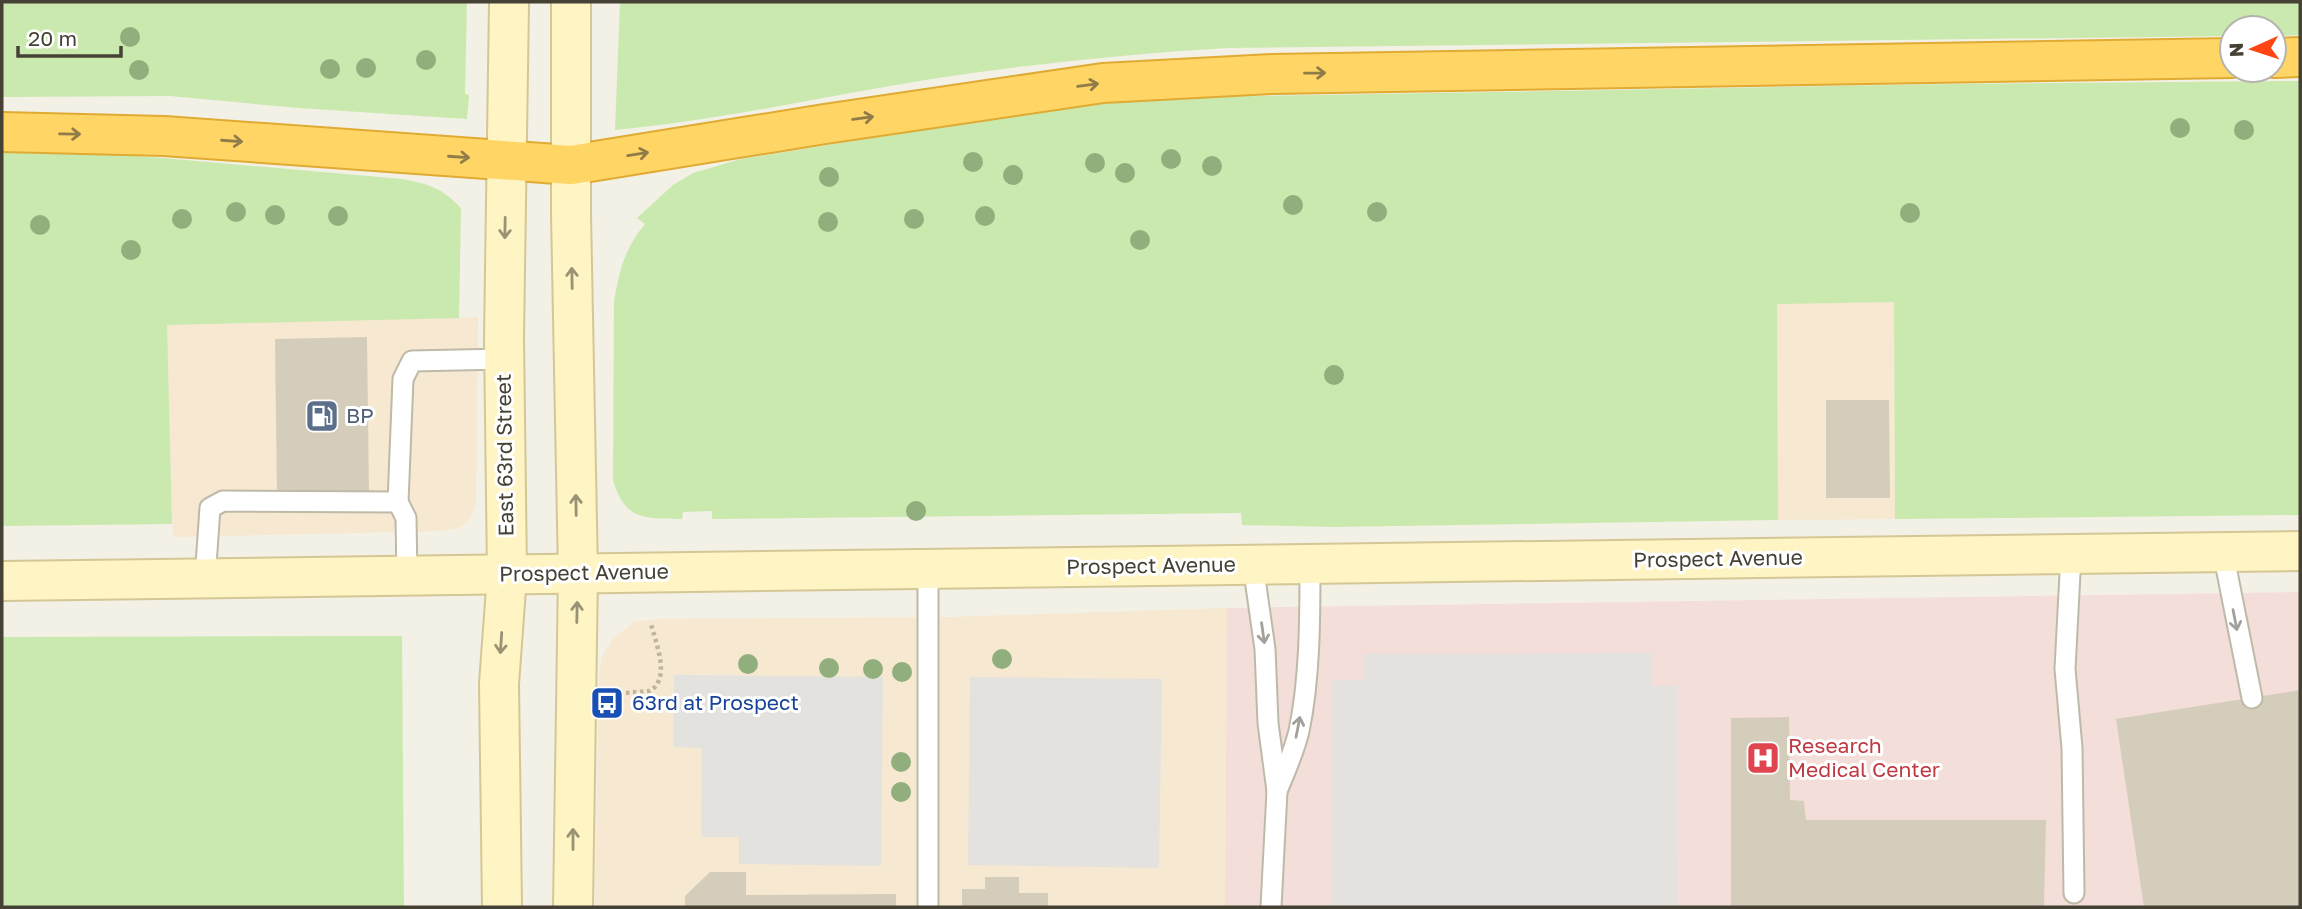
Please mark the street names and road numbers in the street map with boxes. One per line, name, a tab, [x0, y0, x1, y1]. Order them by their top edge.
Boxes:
street label: East 63rd Street	[490, 374, 518, 537]
street label: Prospect Avenue	[1633, 544, 1803, 572]
street label: Prospect Avenue	[1066, 551, 1236, 579]
street label: Prospect Avenue	[499, 558, 669, 586]

